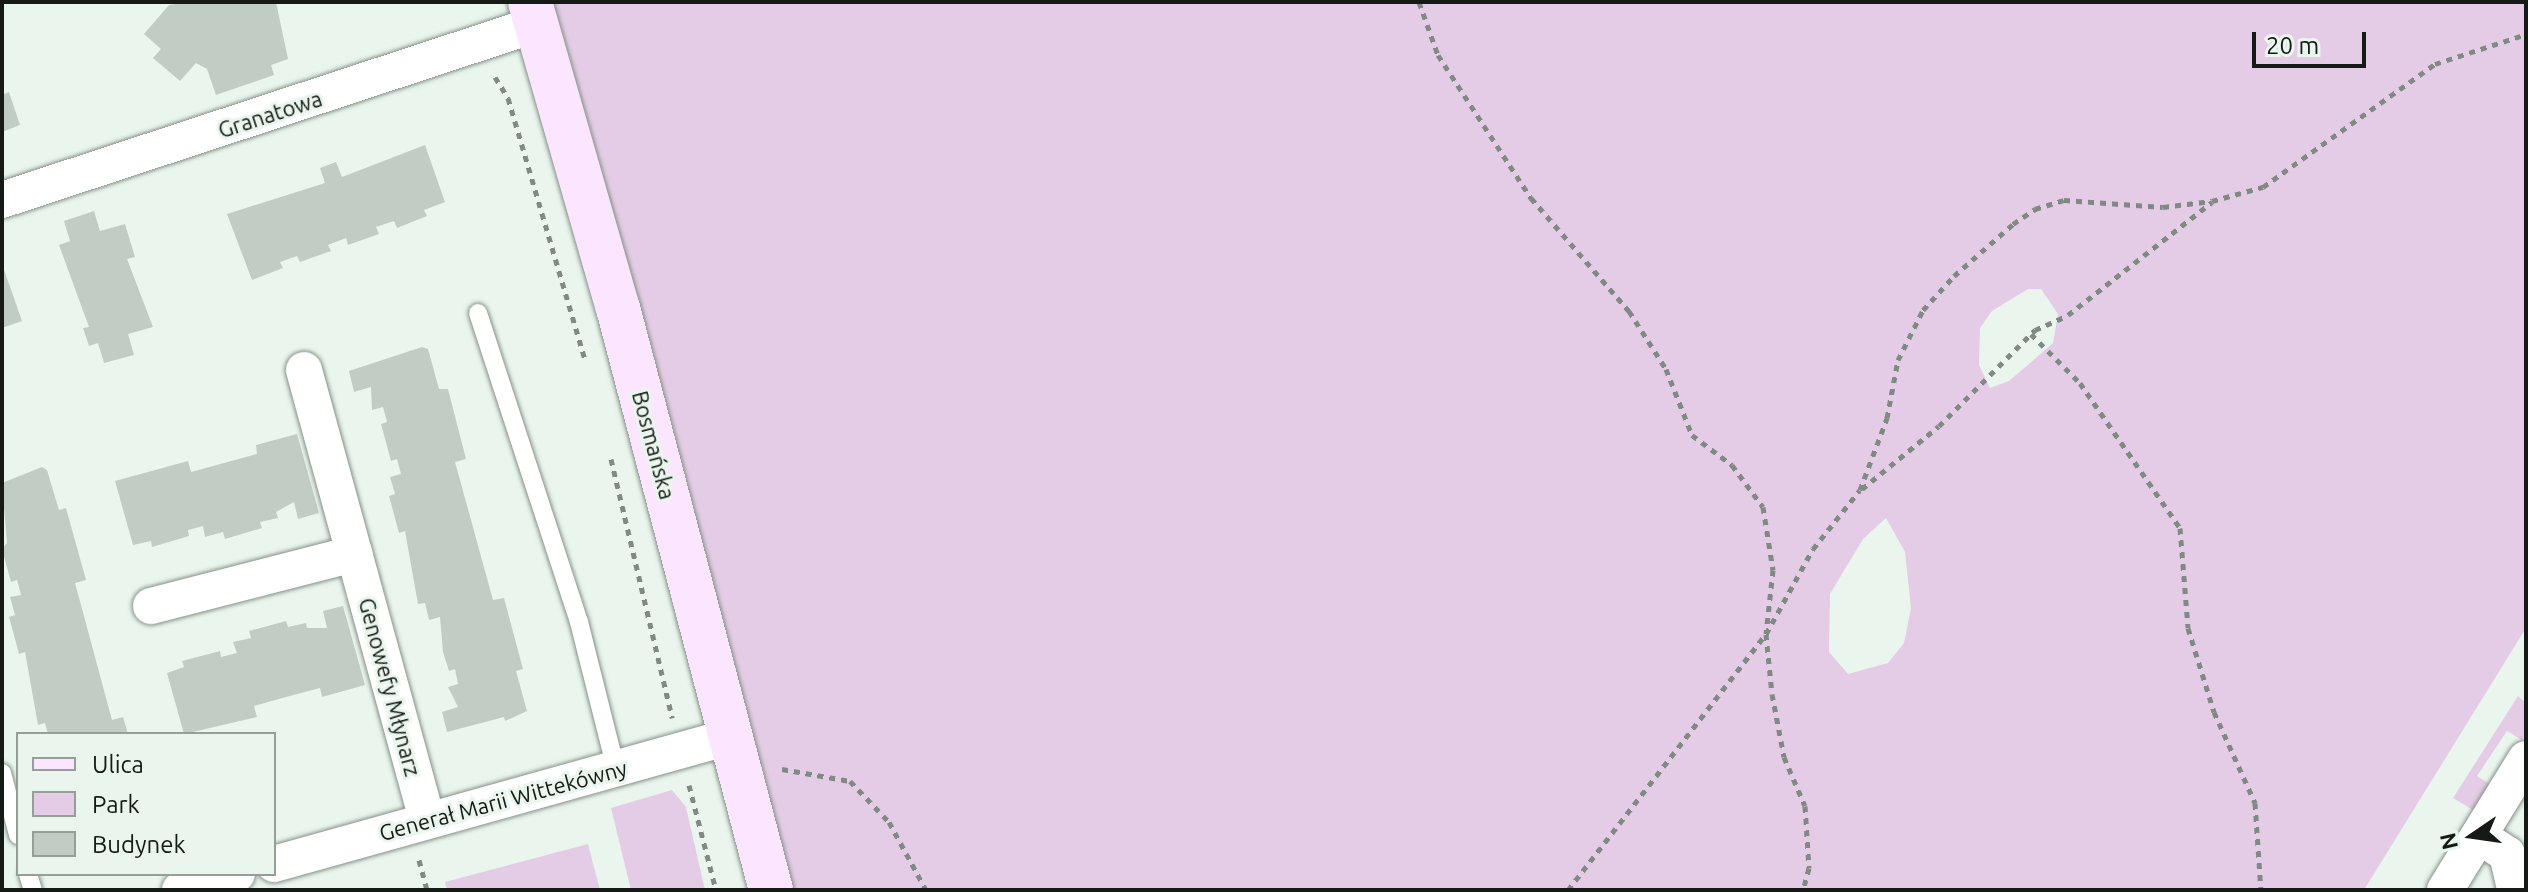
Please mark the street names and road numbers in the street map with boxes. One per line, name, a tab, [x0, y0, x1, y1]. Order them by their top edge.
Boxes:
street label: Granatowa	[215, 85, 325, 143]
street label: Bosmańska	[627, 388, 681, 502]
street label: Genowefy Młynarz	[353, 595, 427, 779]
street label: Generał Marii Wittekówny	[376, 754, 630, 846]

